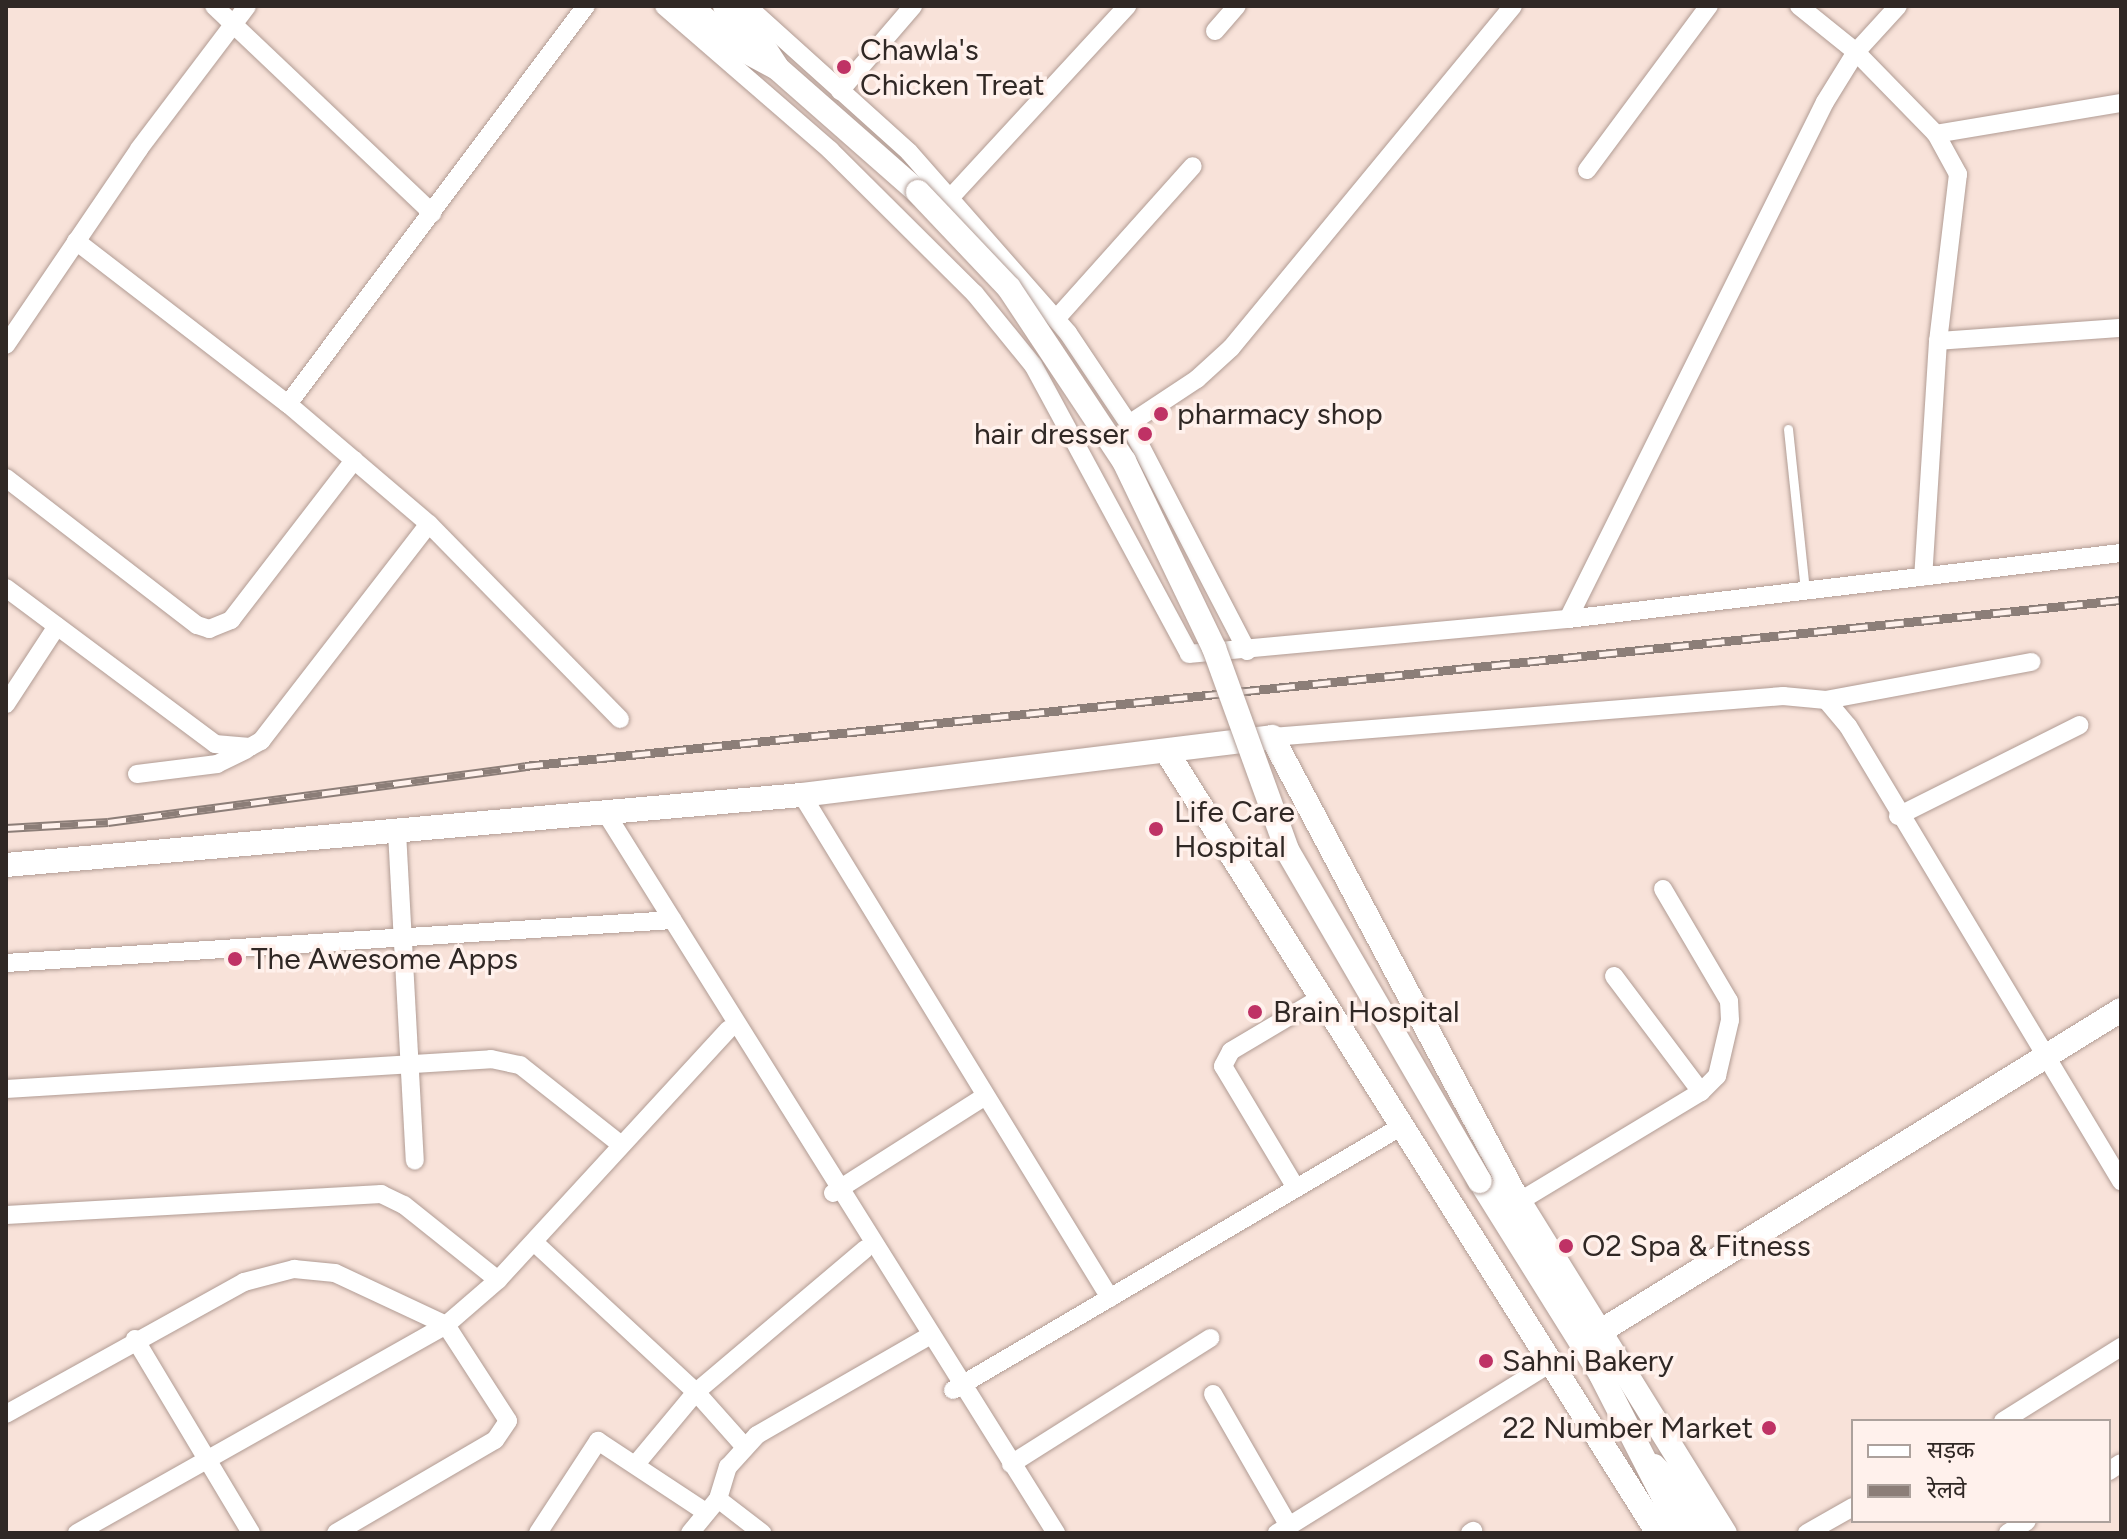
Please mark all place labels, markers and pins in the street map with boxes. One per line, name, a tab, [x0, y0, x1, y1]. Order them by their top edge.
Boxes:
place label: Chawla's Chicken Treat	[860, 32, 1045, 102]
marker: Chawla's Chicken Treat	[835, 58, 853, 76]
place label: pharmacy shop	[1177, 396, 1383, 432]
marker: pharmacy shop	[1152, 405, 1170, 423]
place label: hair dresser	[974, 416, 1129, 452]
marker: hair dresser	[1136, 425, 1154, 443]
place label: Life Care Hospital	[1174, 794, 1295, 864]
marker: Life Care Hospital	[1145, 818, 1167, 840]
place label: The Awesome Apps	[251, 941, 518, 977]
marker: The Awesome Apps	[226, 950, 244, 968]
place label: Brain Hospital	[1273, 994, 1460, 1030]
marker: Brain Hospital	[1244, 1001, 1266, 1023]
place label: O2 Spa & Fitness	[1582, 1228, 1811, 1264]
marker: O2 Spa & Fitness	[1557, 1237, 1575, 1255]
place label: Sahni Bakery	[1502, 1343, 1674, 1379]
marker: Sahni Bakery	[1477, 1352, 1495, 1370]
place label: 22 Number Market	[1502, 1410, 1753, 1446]
marker: 22 Number Market	[1760, 1419, 1778, 1437]

